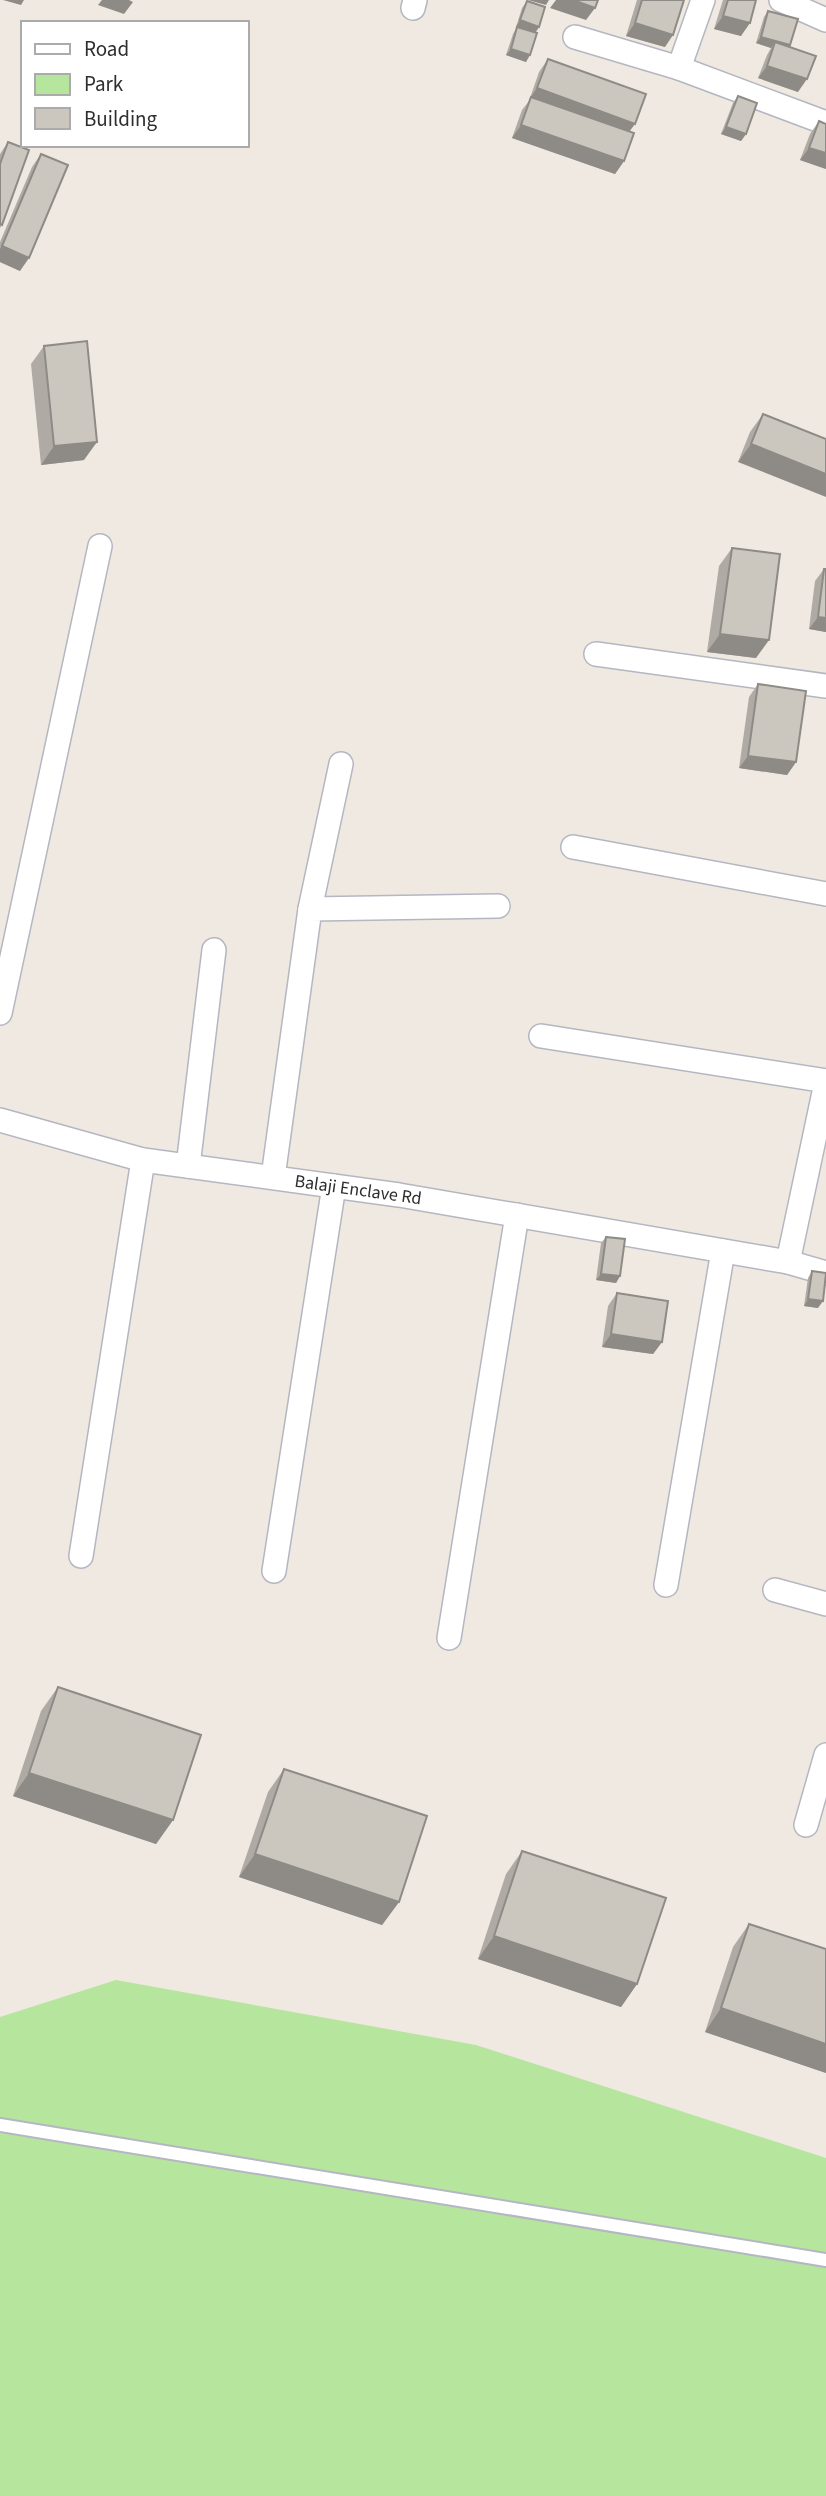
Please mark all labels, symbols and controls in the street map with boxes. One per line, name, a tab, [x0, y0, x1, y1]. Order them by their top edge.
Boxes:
legend	[21, 21, 248, 147]
text: Road	[84, 34, 129, 64]
text: Park	[84, 69, 124, 99]
text: Building	[84, 104, 158, 134]
street label: Balaji Enclave Rd	[293, 1169, 423, 1211]

